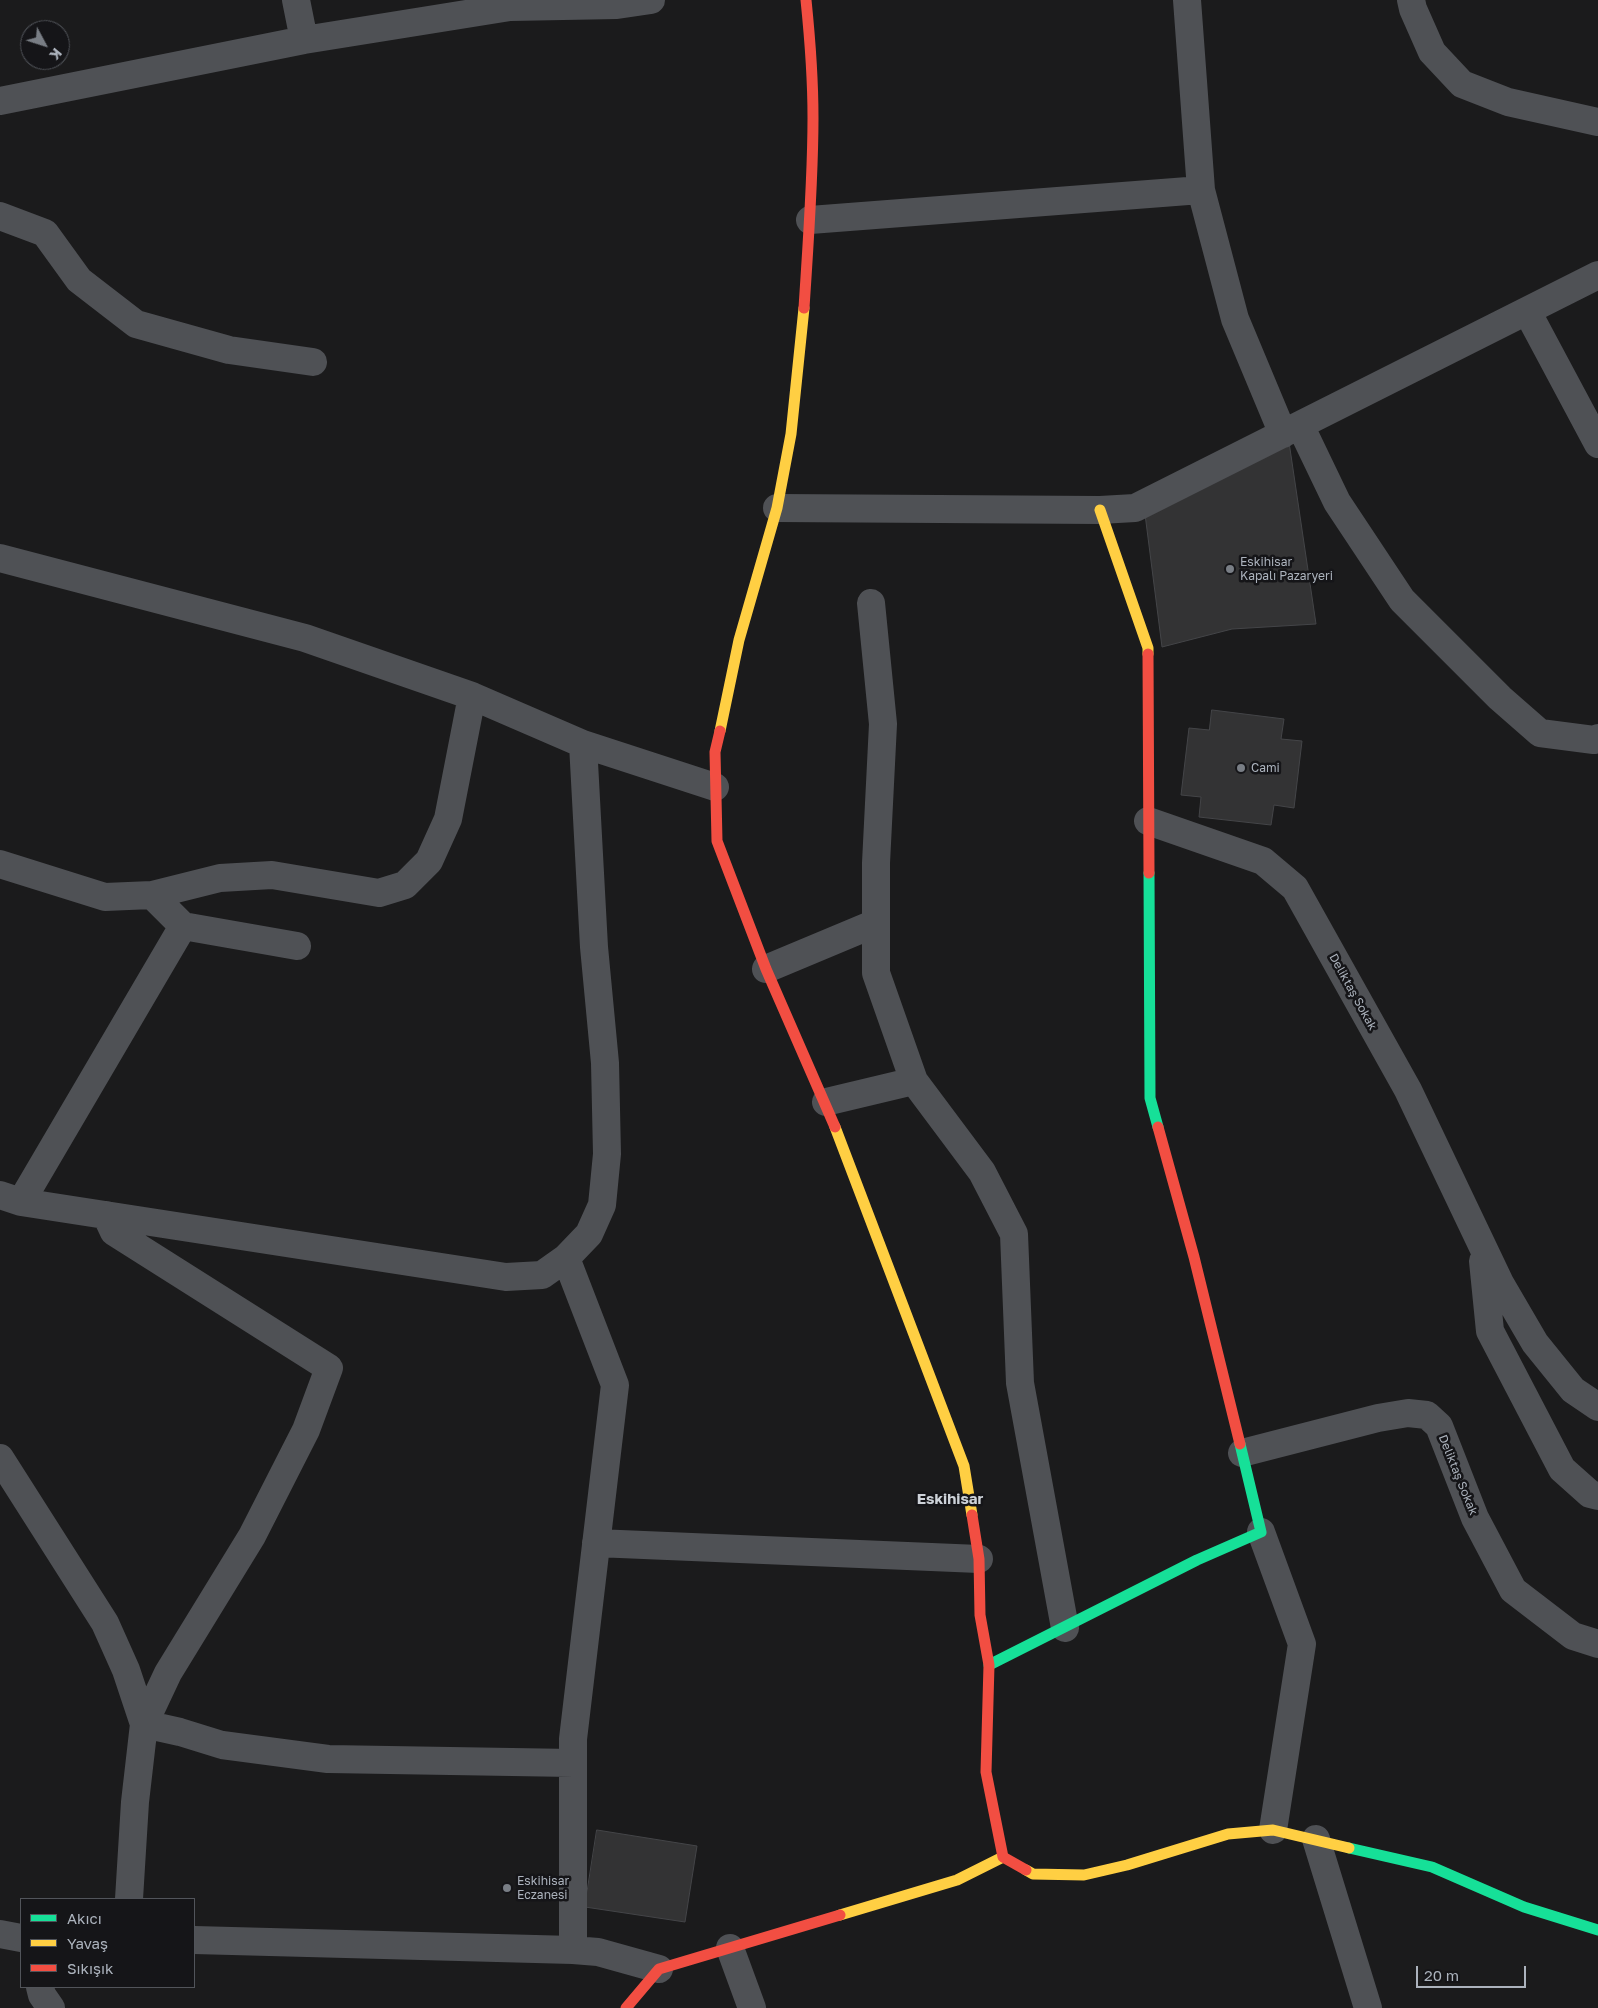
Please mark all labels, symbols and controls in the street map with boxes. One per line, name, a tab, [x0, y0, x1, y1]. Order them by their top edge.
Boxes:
north arrow	[20, 20, 70, 70]
text: K	[46, 45, 66, 64]
place label: Eskihisar Kapalı Pazaryeri	[1240, 555, 1333, 583]
marker: Eskihisar Kapalı Pazaryeri	[1224, 563, 1236, 575]
place label: Cami	[1251, 761, 1280, 775]
marker: Cami	[1235, 762, 1247, 774]
street label: Deliktaş Sokak	[1326, 951, 1380, 1033]
street label: Deliktaş Sokak	[1435, 1433, 1481, 1517]
district label: Eskihisar	[917, 1490, 983, 1508]
place label: Eskihisar Eczanesi	[517, 1874, 569, 1902]
marker: Eskihisar Eczanesi	[501, 1882, 513, 1894]
legend	[20, 1898, 195, 1988]
text: Akıcı	[67, 1909, 102, 1927]
text: Yavaş	[67, 1934, 108, 1952]
scale bar	[1418, 1956, 1528, 1988]
text: Sıkışık	[67, 1959, 114, 1977]
text: 20 m	[1424, 1966, 1459, 1984]

